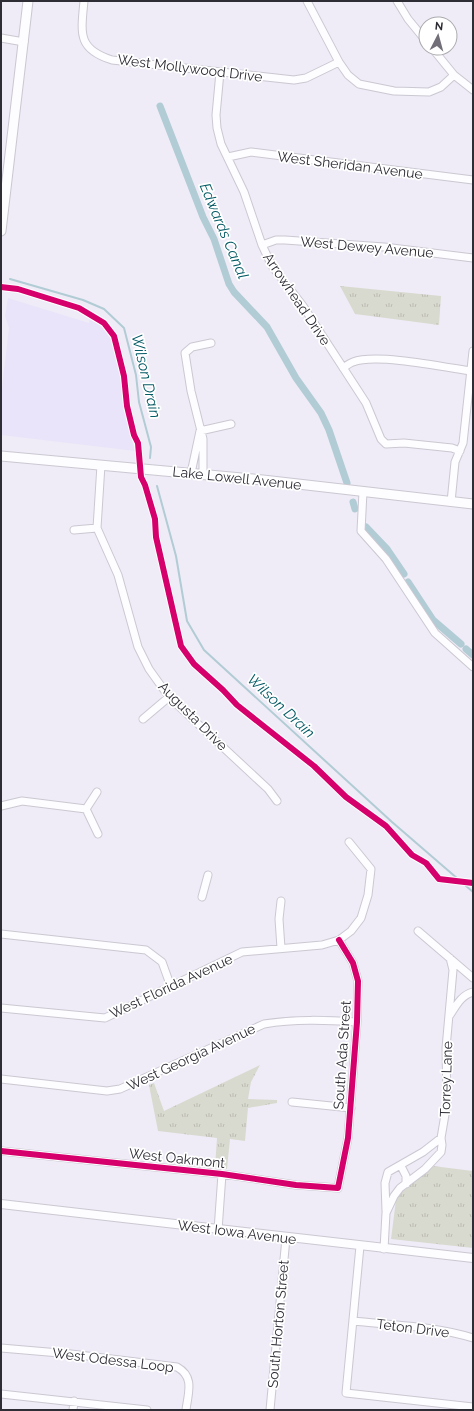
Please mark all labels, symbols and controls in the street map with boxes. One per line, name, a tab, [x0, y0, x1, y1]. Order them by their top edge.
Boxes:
north arrow	[418, 16, 458, 56]
text: N	[434, 20, 444, 33]
street label: West Mollywood Drive	[117, 51, 263, 85]
street label: West Sheridan Avenue	[276, 148, 424, 182]
water label: Edwards Canal	[196, 180, 252, 282]
street label: West Dewey Avenue	[300, 233, 434, 261]
street label: Arrowhead Drive	[260, 250, 334, 348]
water label: Wilson Drain	[128, 332, 164, 420]
street label: Lake Lowell Avenue	[172, 463, 302, 493]
water label: Wilson Drain	[244, 670, 318, 742]
street label: Augusta Drive	[155, 678, 231, 754]
street label: West Florida Avenue	[107, 950, 235, 1022]
street label: South Ada Street	[330, 1000, 354, 1110]
street label: West Georgia Avenue	[124, 1020, 258, 1094]
street label: Torrey Lane	[437, 1041, 455, 1117]
street label: West Oakmont	[128, 1145, 226, 1171]
street label: West Iowa Avenue	[177, 1217, 297, 1247]
street label: South Horton Street	[264, 1259, 292, 1389]
street label: Teton Drive	[376, 1316, 450, 1340]
street label: West Odessa Loop	[51, 1345, 175, 1375]

